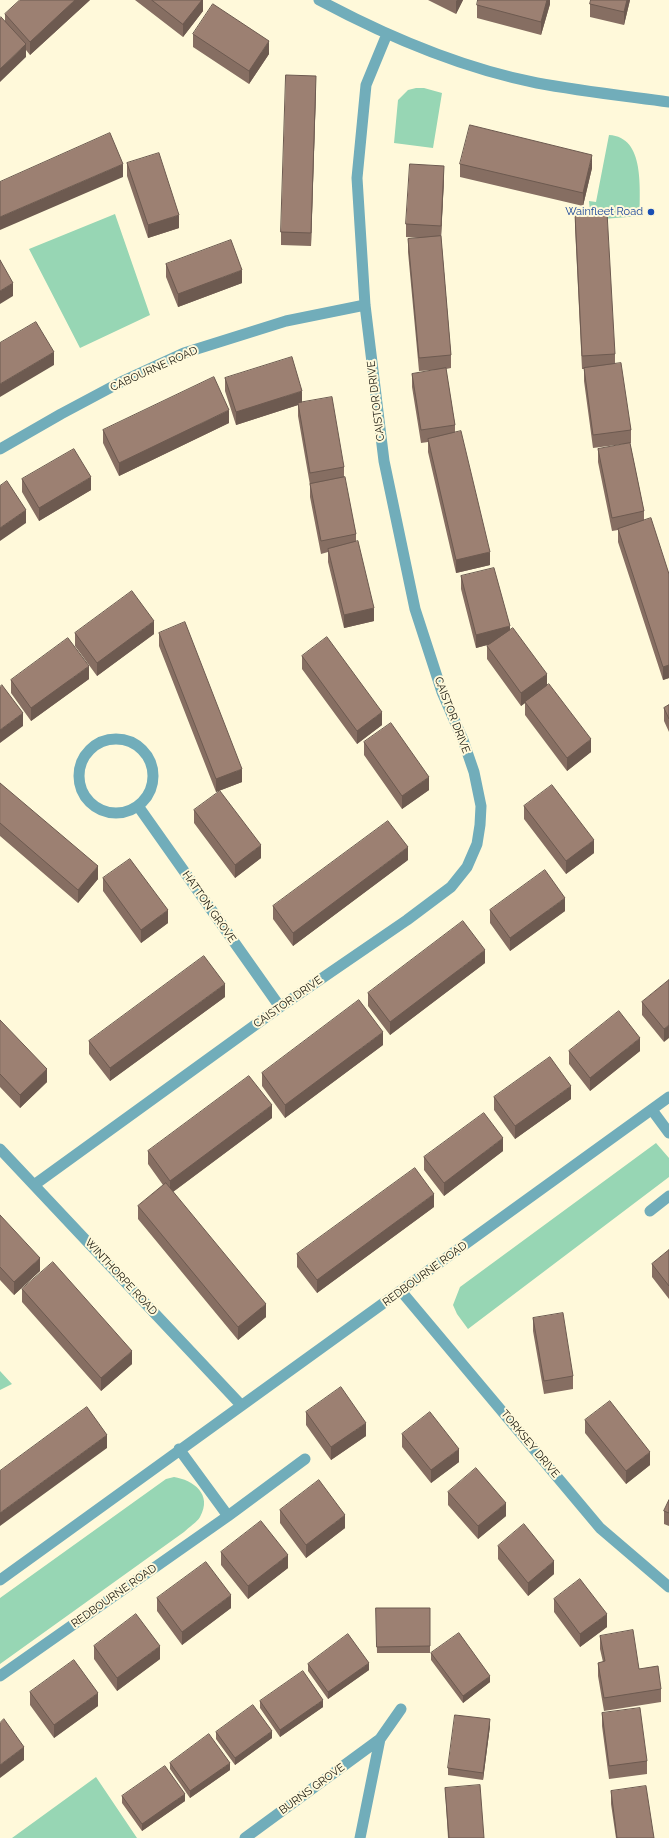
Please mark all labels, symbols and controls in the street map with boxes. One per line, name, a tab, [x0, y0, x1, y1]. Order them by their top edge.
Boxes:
place label: Wainfleet Road	[565, 205, 643, 219]
marker: Wainfleet Road	[646, 207, 656, 217]
street label: CABOURNE ROAD	[108, 344, 200, 394]
street label: CAISTOR DRIVE	[365, 360, 387, 442]
street label: CAISTOR DRIVE	[431, 675, 473, 755]
street label: HATTON GROVE	[179, 869, 239, 945]
street label: CAISTOR DRIVE	[251, 973, 325, 1031]
street label: WINTHORPE ROAD	[82, 1236, 160, 1318]
street label: REDBOURNE ROAD	[380, 1239, 470, 1309]
street label: TORKSEY DRIVE	[498, 1407, 562, 1481]
street label: REDBOURNE ROAD	[69, 1562, 159, 1630]
street label: BURNS GROVE	[277, 1761, 347, 1817]

